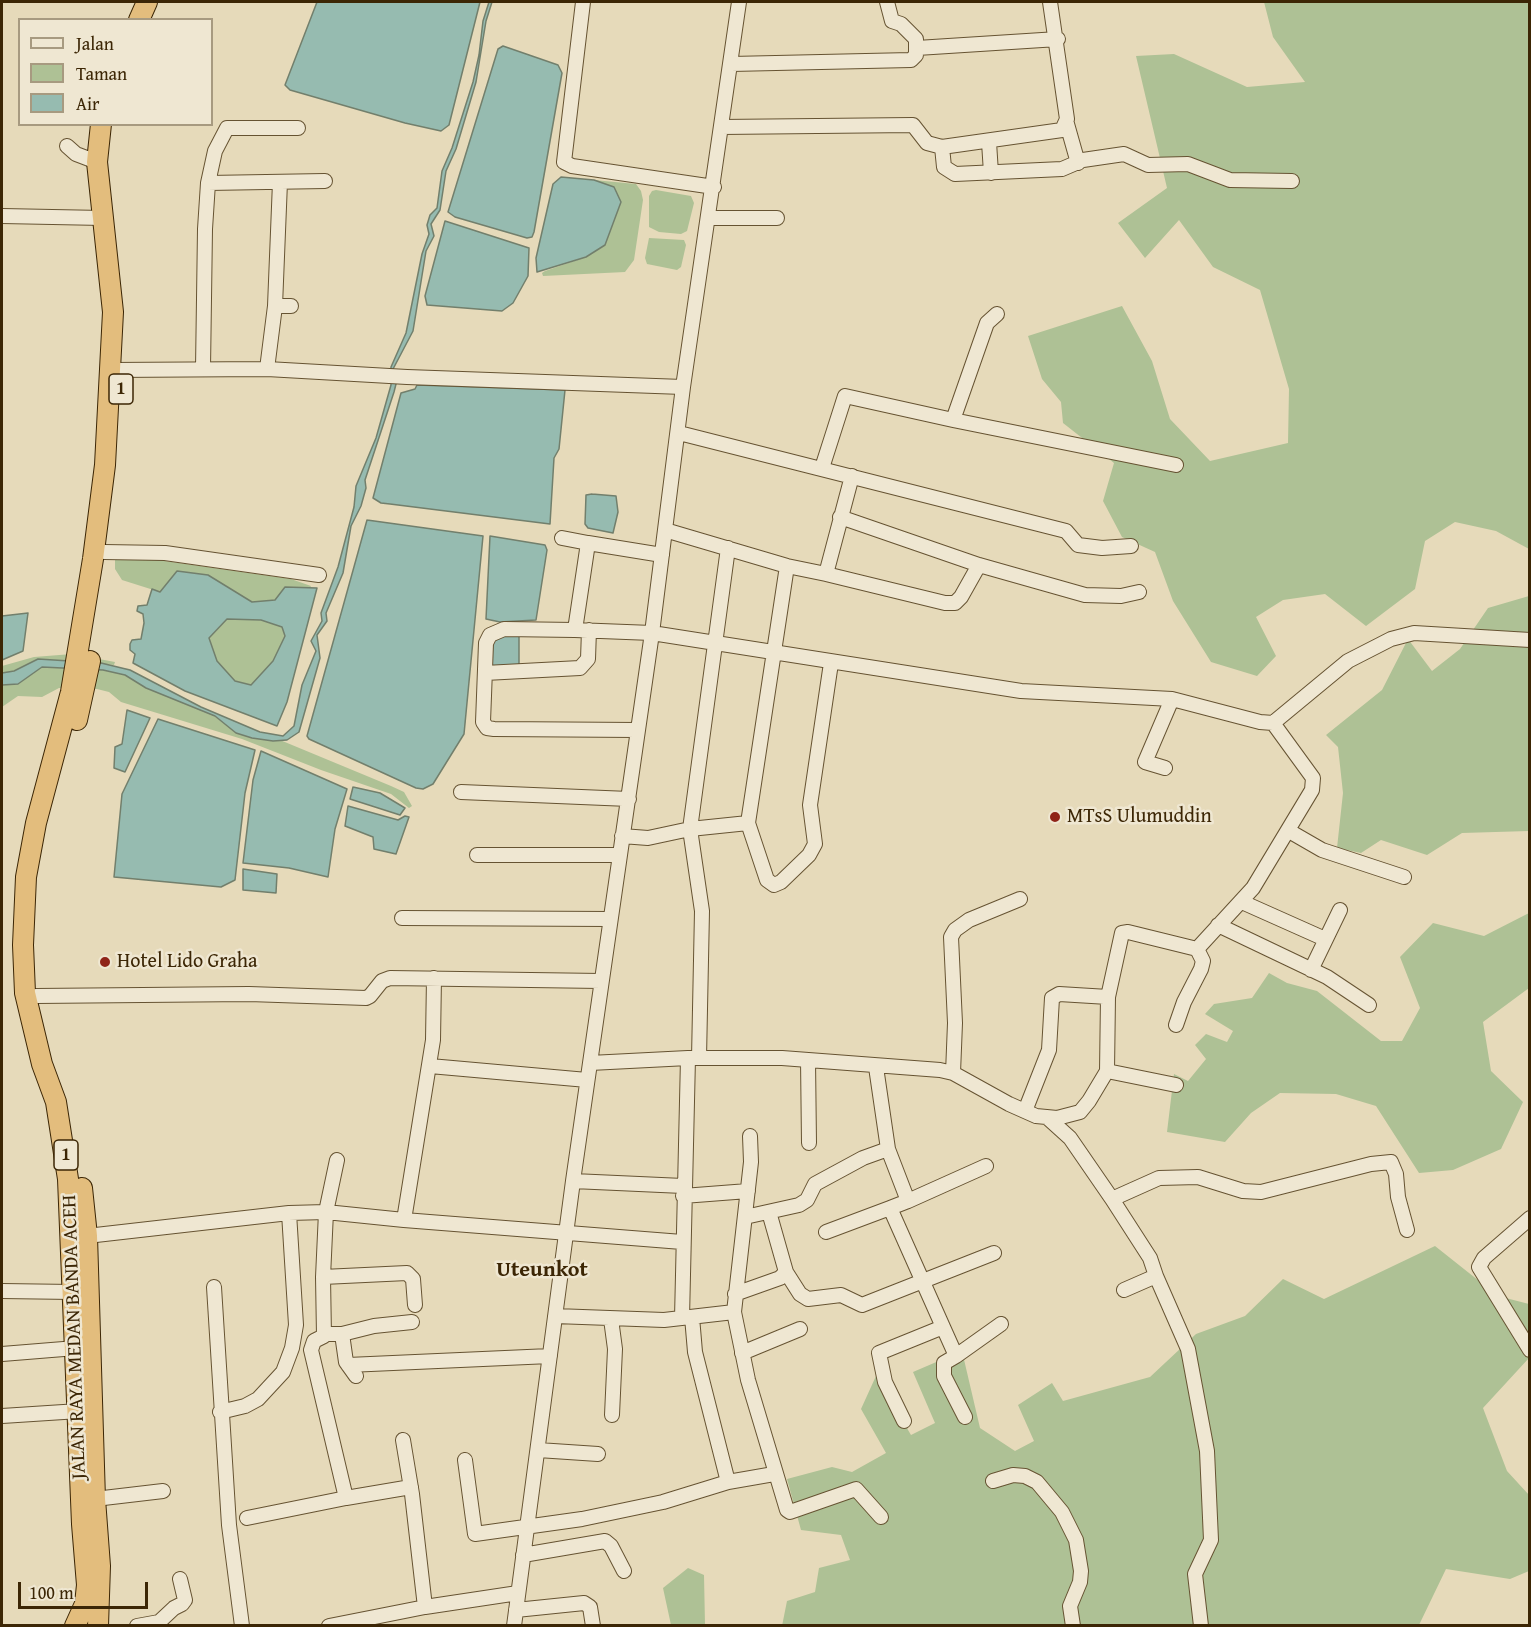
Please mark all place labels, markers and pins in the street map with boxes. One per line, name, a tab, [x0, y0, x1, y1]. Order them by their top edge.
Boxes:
place label: MTsS Ulumuddin	[1067, 805, 1212, 829]
marker: MTsS Ulumuddin	[1048, 810, 1062, 824]
place label: Hotel Lido Graha	[117, 950, 258, 974]
marker: Hotel Lido Graha	[98, 955, 112, 969]

